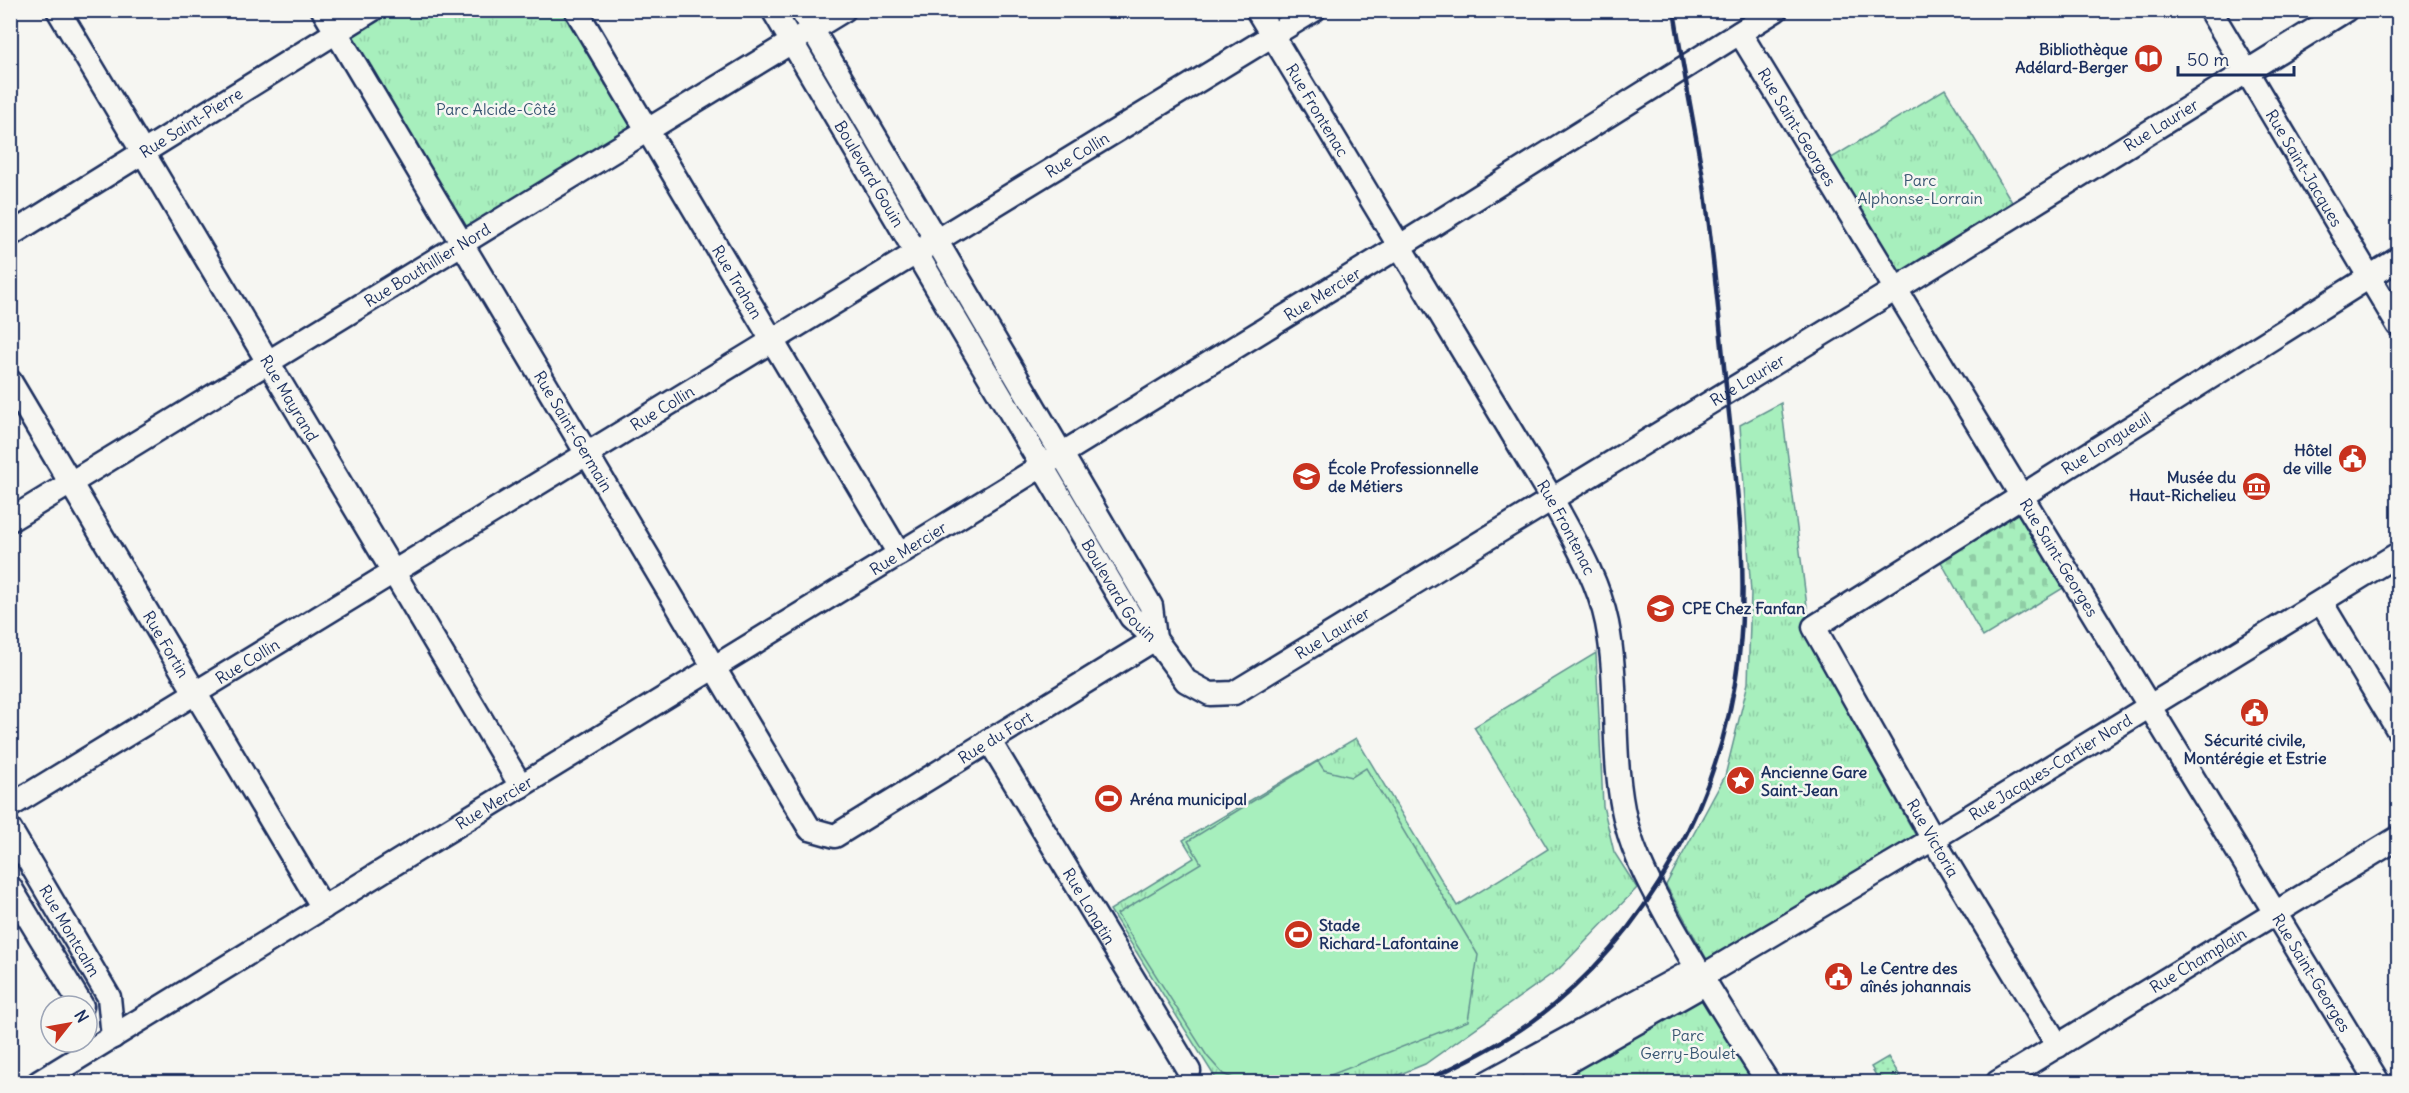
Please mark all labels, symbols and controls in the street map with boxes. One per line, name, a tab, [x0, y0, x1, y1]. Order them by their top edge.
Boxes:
place label: Bibliothèque Adélard-Berger	[2015, 39, 2128, 78]
scale bar	[2178, 39, 2294, 77]
library icon: Bibliothèque Adélard-Berger	[2133, 42, 2165, 74]
text: 50 m	[2187, 48, 2229, 71]
street label: Rue Frontenac	[1282, 60, 1353, 160]
street label: Rue Saint-Georges	[1754, 64, 1841, 190]
street label: Rue Saint-Pierre	[136, 83, 246, 162]
street label: Rue Laurier	[2120, 94, 2202, 155]
park label: Parc Alcide-Côté	[436, 99, 556, 119]
street label: Rue Saint-Jacques	[2262, 106, 2347, 230]
street label: Boulevard Gouin	[830, 117, 909, 231]
street label: Rue Collin	[1041, 128, 1113, 182]
park label: Parc Alphonse-Lorrain	[1857, 170, 1983, 208]
street label: Rue Bouthillier Nord	[360, 219, 494, 311]
street label: Rue Trahan	[708, 241, 767, 322]
street label: Rue Mercier	[1280, 262, 1365, 325]
street label: Rue Laurier	[1706, 349, 1789, 410]
street label: Rue Mayrand	[256, 351, 323, 445]
street label: Rue Saint-Germain	[530, 367, 617, 495]
street label: Rue Collin	[627, 381, 698, 435]
street label: Rue Longueuil	[2057, 407, 2154, 479]
place label: Hôtel de ville	[2283, 440, 2332, 478]
public building icon: Hôtel de ville	[2337, 443, 2369, 475]
place label: École Professionnelle de Métiers	[1328, 458, 1479, 496]
school or university icon: École Professionnelle de Métiers	[1291, 461, 1323, 493]
place label: Musée du Haut-Richelieu	[2129, 467, 2237, 505]
museum icon: Musée du Haut-Richelieu	[2241, 470, 2273, 502]
street label: Rue Frontenac	[1533, 476, 1600, 578]
street label: Rue Saint-Georges	[2015, 495, 2103, 620]
street label: Rue Mercier	[866, 517, 951, 579]
street label: Boulevard Gouin	[1077, 535, 1161, 646]
school or university icon: CPE Chez Fanfan	[1645, 592, 1677, 624]
place label: CPE Chez Fanfan	[1682, 598, 1805, 618]
street label: Rue Laurier	[1291, 602, 1374, 663]
street label: Rue Fortin	[139, 607, 194, 681]
street label: Rue Collin	[212, 634, 283, 688]
public building icon: Sécurité civile, Montérégie et Estrie	[2239, 696, 2271, 728]
street label: Rue du Fort	[954, 707, 1037, 768]
street label: Rue Jacques-Cartier Nord	[1965, 710, 2135, 825]
place label: Sécurité civile, Montérégie et Estrie	[2183, 730, 2327, 769]
place label: Ancienne Gare Saint-Jean	[1761, 762, 1868, 800]
place icon: Ancienne Gare Saint-Jean	[1724, 765, 1756, 797]
street label: Rue Mercier	[452, 771, 537, 834]
sports icon: Aréna municipal	[1093, 783, 1125, 815]
place label: Aréna municipal	[1130, 789, 1247, 810]
street label: Rue Victoria	[1903, 795, 1963, 881]
street label: Rue Longtin	[1059, 864, 1120, 948]
street label: Rue Montcalm	[35, 881, 105, 980]
street label: Rue Saint-Georges	[2268, 910, 2355, 1036]
place label: Stade Richard-Lafontaine	[1319, 915, 1459, 953]
sports icon: Stade Richard-Lafontaine	[1282, 918, 1314, 950]
street label: Rue Champlain	[2146, 923, 2250, 997]
place label: Le Centre des aînés johannais	[1860, 958, 1971, 996]
public building icon: Le Centre des aînés johannais	[1823, 961, 1855, 993]
north arrow	[39, 994, 99, 1054]
text: N	[70, 1006, 93, 1026]
park label: Parc Gerry-Boulet	[1640, 1025, 1736, 1063]

